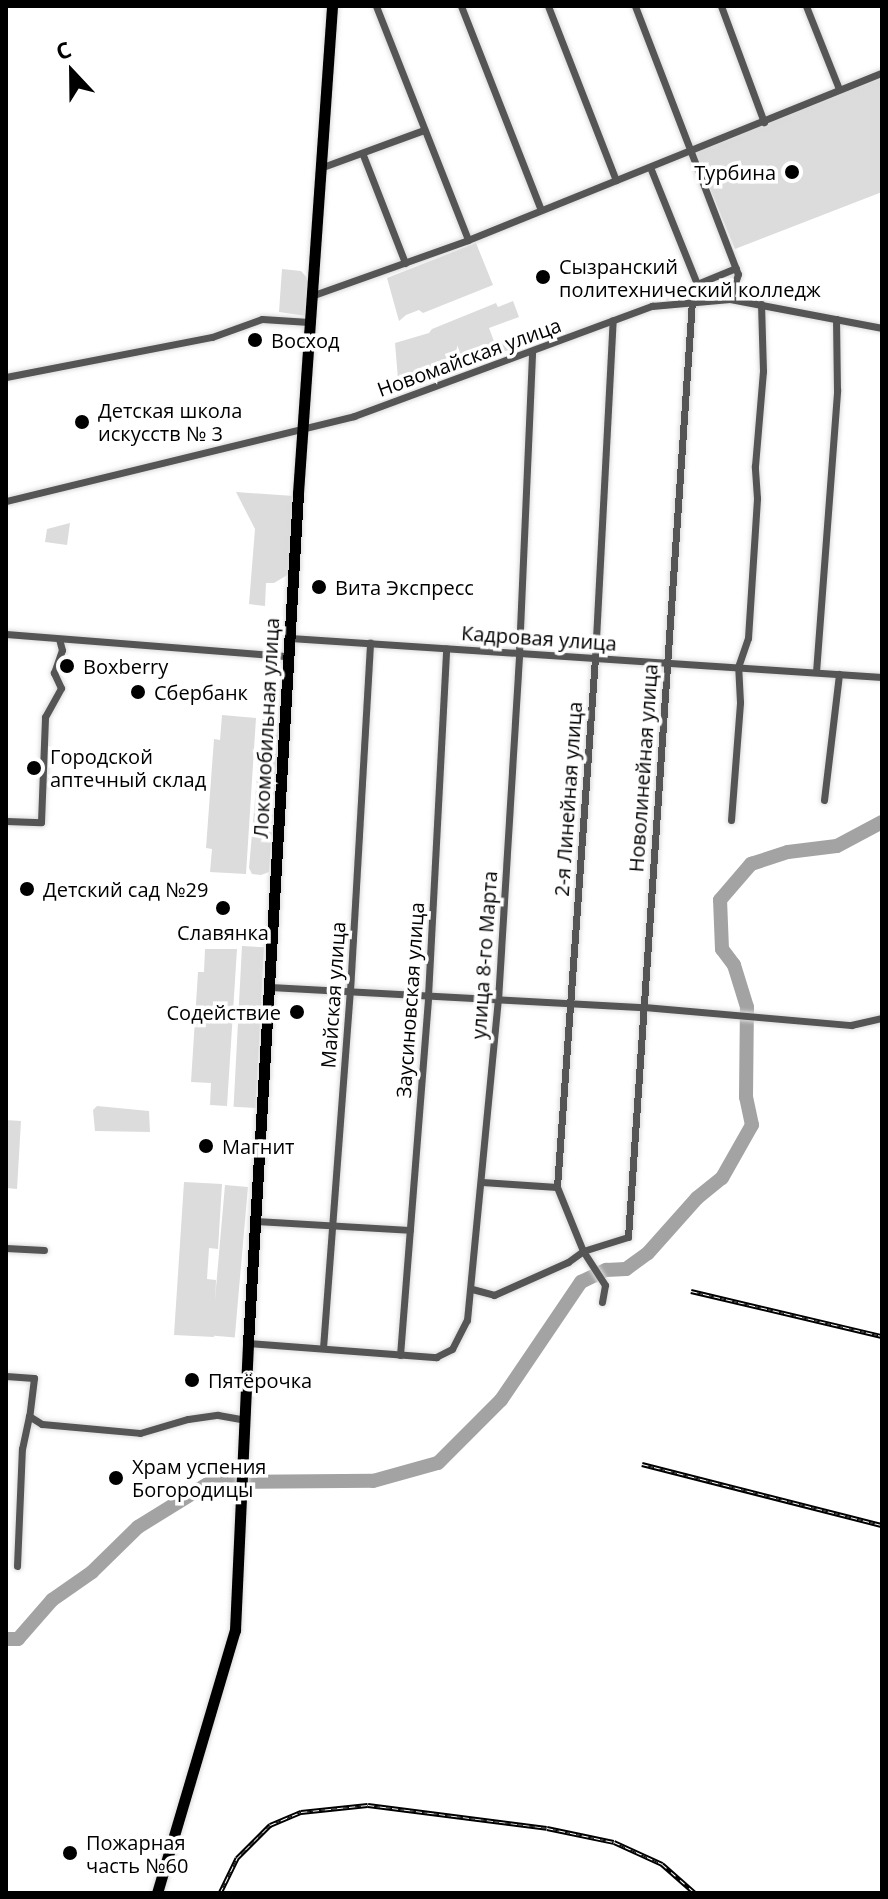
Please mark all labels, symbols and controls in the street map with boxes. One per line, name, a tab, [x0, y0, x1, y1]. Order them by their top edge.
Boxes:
north arrow	[32, 32, 112, 112]
text: С	[51, 33, 75, 66]
place label: Турбина	[694, 160, 776, 184]
marker: Турбина	[783, 163, 801, 181]
place label: Сызранский политехнический колледж	[559, 254, 821, 301]
marker: Сызранский политехнический колледж	[534, 268, 552, 286]
street label: Новомайская улица	[374, 313, 564, 401]
place label: Восход	[271, 328, 340, 352]
marker: Восход	[246, 331, 264, 349]
place label: Детская школа искусств № 3	[98, 398, 242, 445]
marker: Детская школа искусств № 3	[73, 413, 91, 431]
place label: Вита Экспресс	[335, 575, 474, 599]
marker: Вита Экспресс	[310, 578, 328, 596]
street label: Локомобильная улица	[248, 617, 284, 839]
street label: Кадровая улица	[460, 621, 618, 655]
place label: Boxberry	[83, 654, 168, 678]
marker: Boxberry	[58, 657, 76, 675]
street label: Новолинейная улица	[624, 663, 662, 873]
place label: Сбербанк	[154, 680, 248, 704]
marker: Сбербанк	[129, 683, 147, 701]
street label: 2-я Линейная улица	[549, 701, 587, 897]
place label: Городской аптечный склад	[50, 744, 206, 791]
marker: Городской аптечный склад	[25, 759, 43, 777]
street label: улица 8-го Марта	[466, 870, 502, 1040]
place label: Детский сад №29	[43, 877, 208, 901]
marker: Детский сад №29	[18, 880, 36, 898]
marker: Славянка	[214, 899, 232, 917]
street label: Заусиновская улица	[391, 901, 429, 1099]
place label: Славянка	[177, 920, 269, 944]
street label: Майская улица	[316, 921, 350, 1069]
place label: Содействие	[167, 1000, 281, 1024]
marker: Содействие	[288, 1003, 306, 1021]
place label: Магнит	[222, 1134, 295, 1158]
marker: Магнит	[197, 1137, 215, 1155]
place label: Пятёрочка	[208, 1368, 312, 1392]
marker: Пятёрочка	[183, 1371, 201, 1389]
place label: Храм успения Богородицы	[132, 1454, 266, 1501]
marker: Храм успения Богородицы	[107, 1469, 125, 1487]
place label: Пожарная часть №60	[86, 1830, 188, 1877]
marker: Пожарная часть №60	[61, 1844, 79, 1862]

